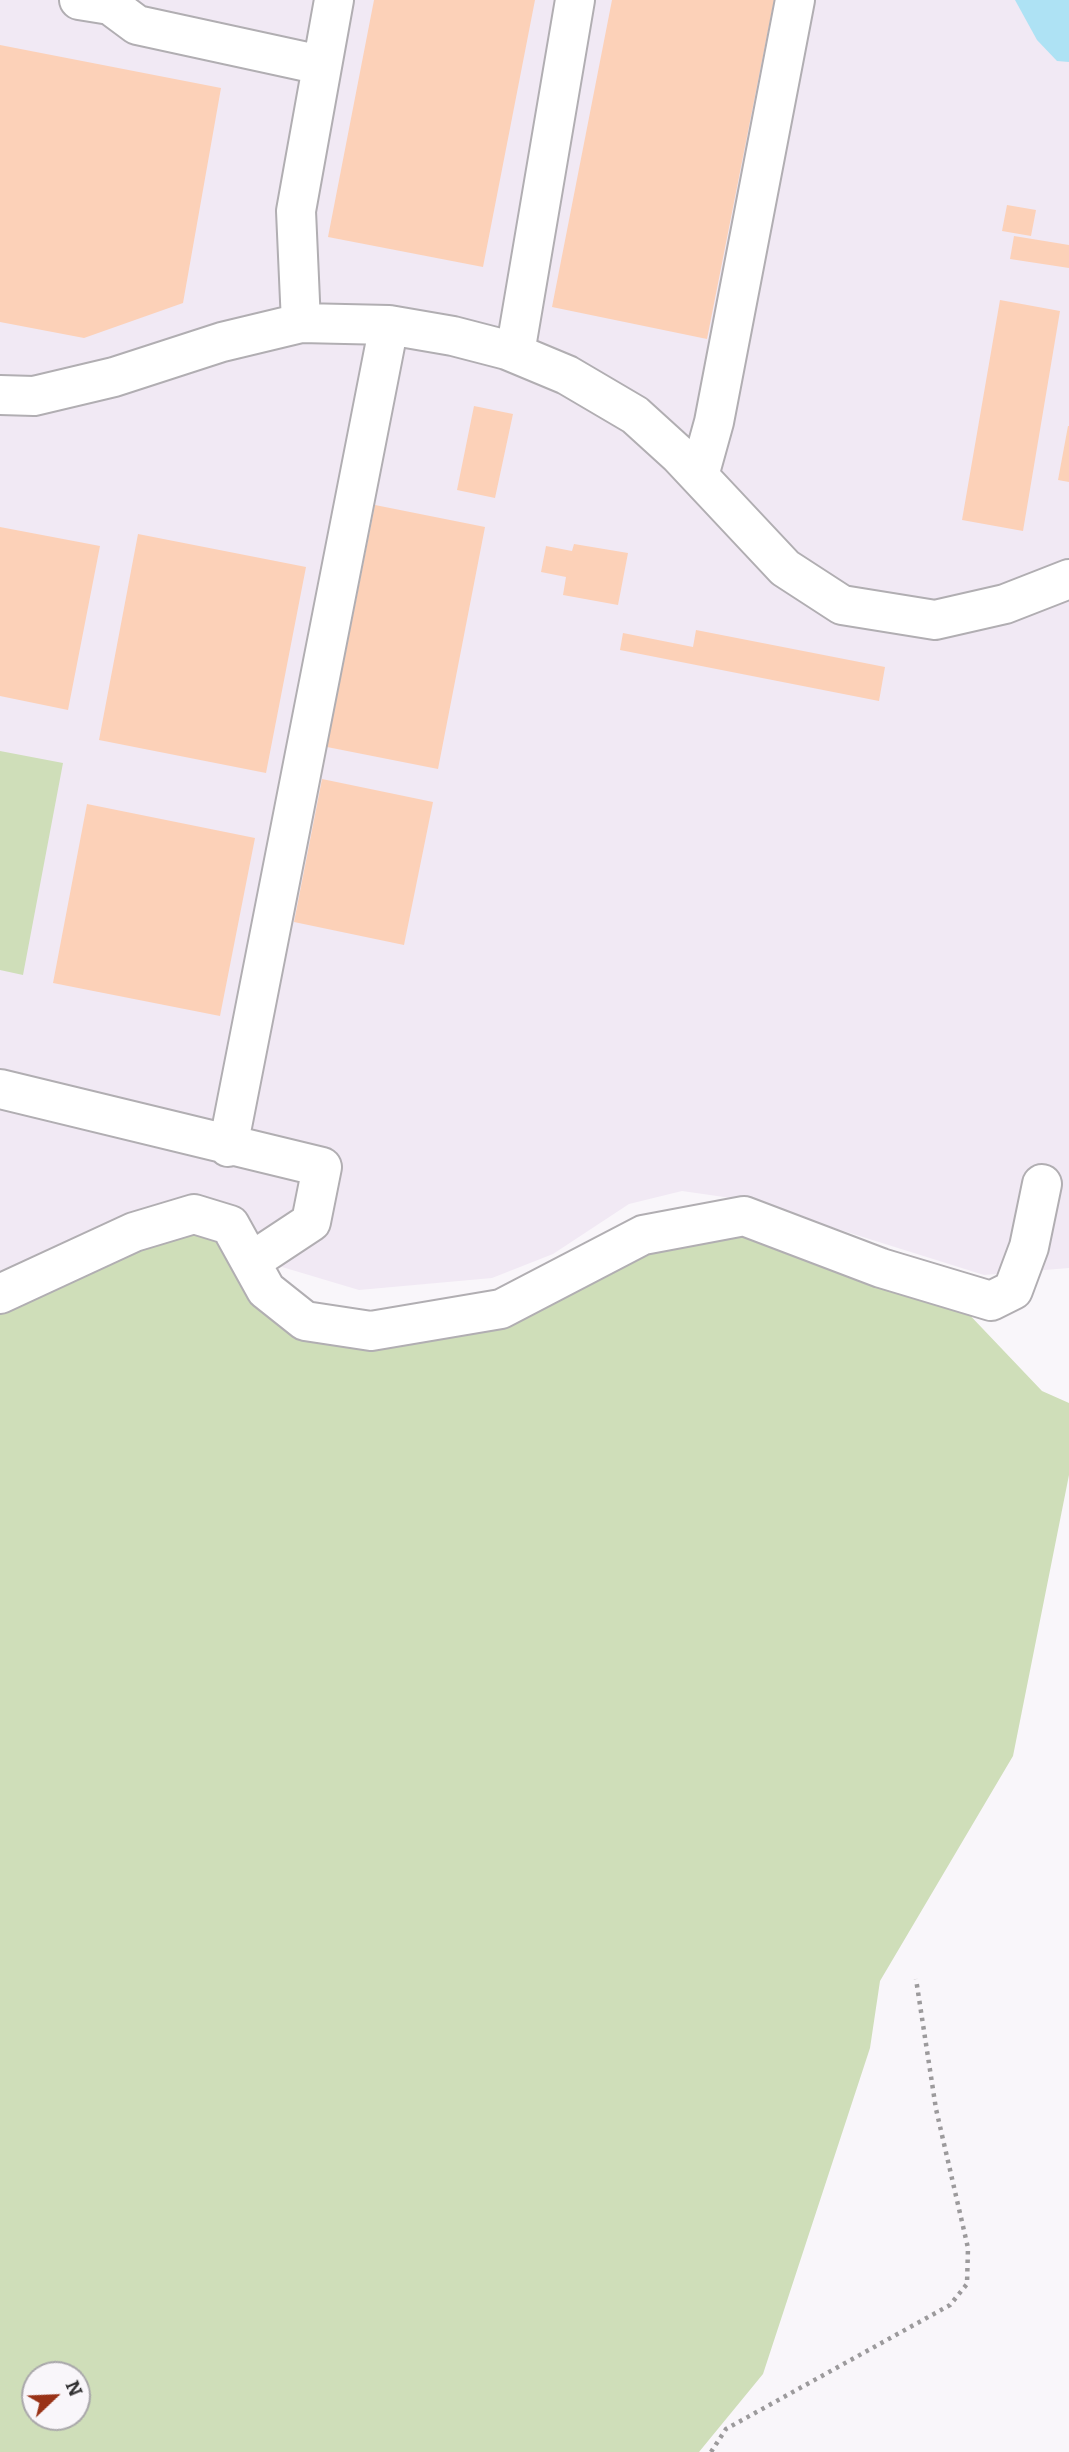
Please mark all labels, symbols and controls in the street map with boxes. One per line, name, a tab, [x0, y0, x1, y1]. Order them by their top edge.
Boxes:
north arrow	[21, 2361, 91, 2431]
text: N	[60, 2377, 87, 2400]

